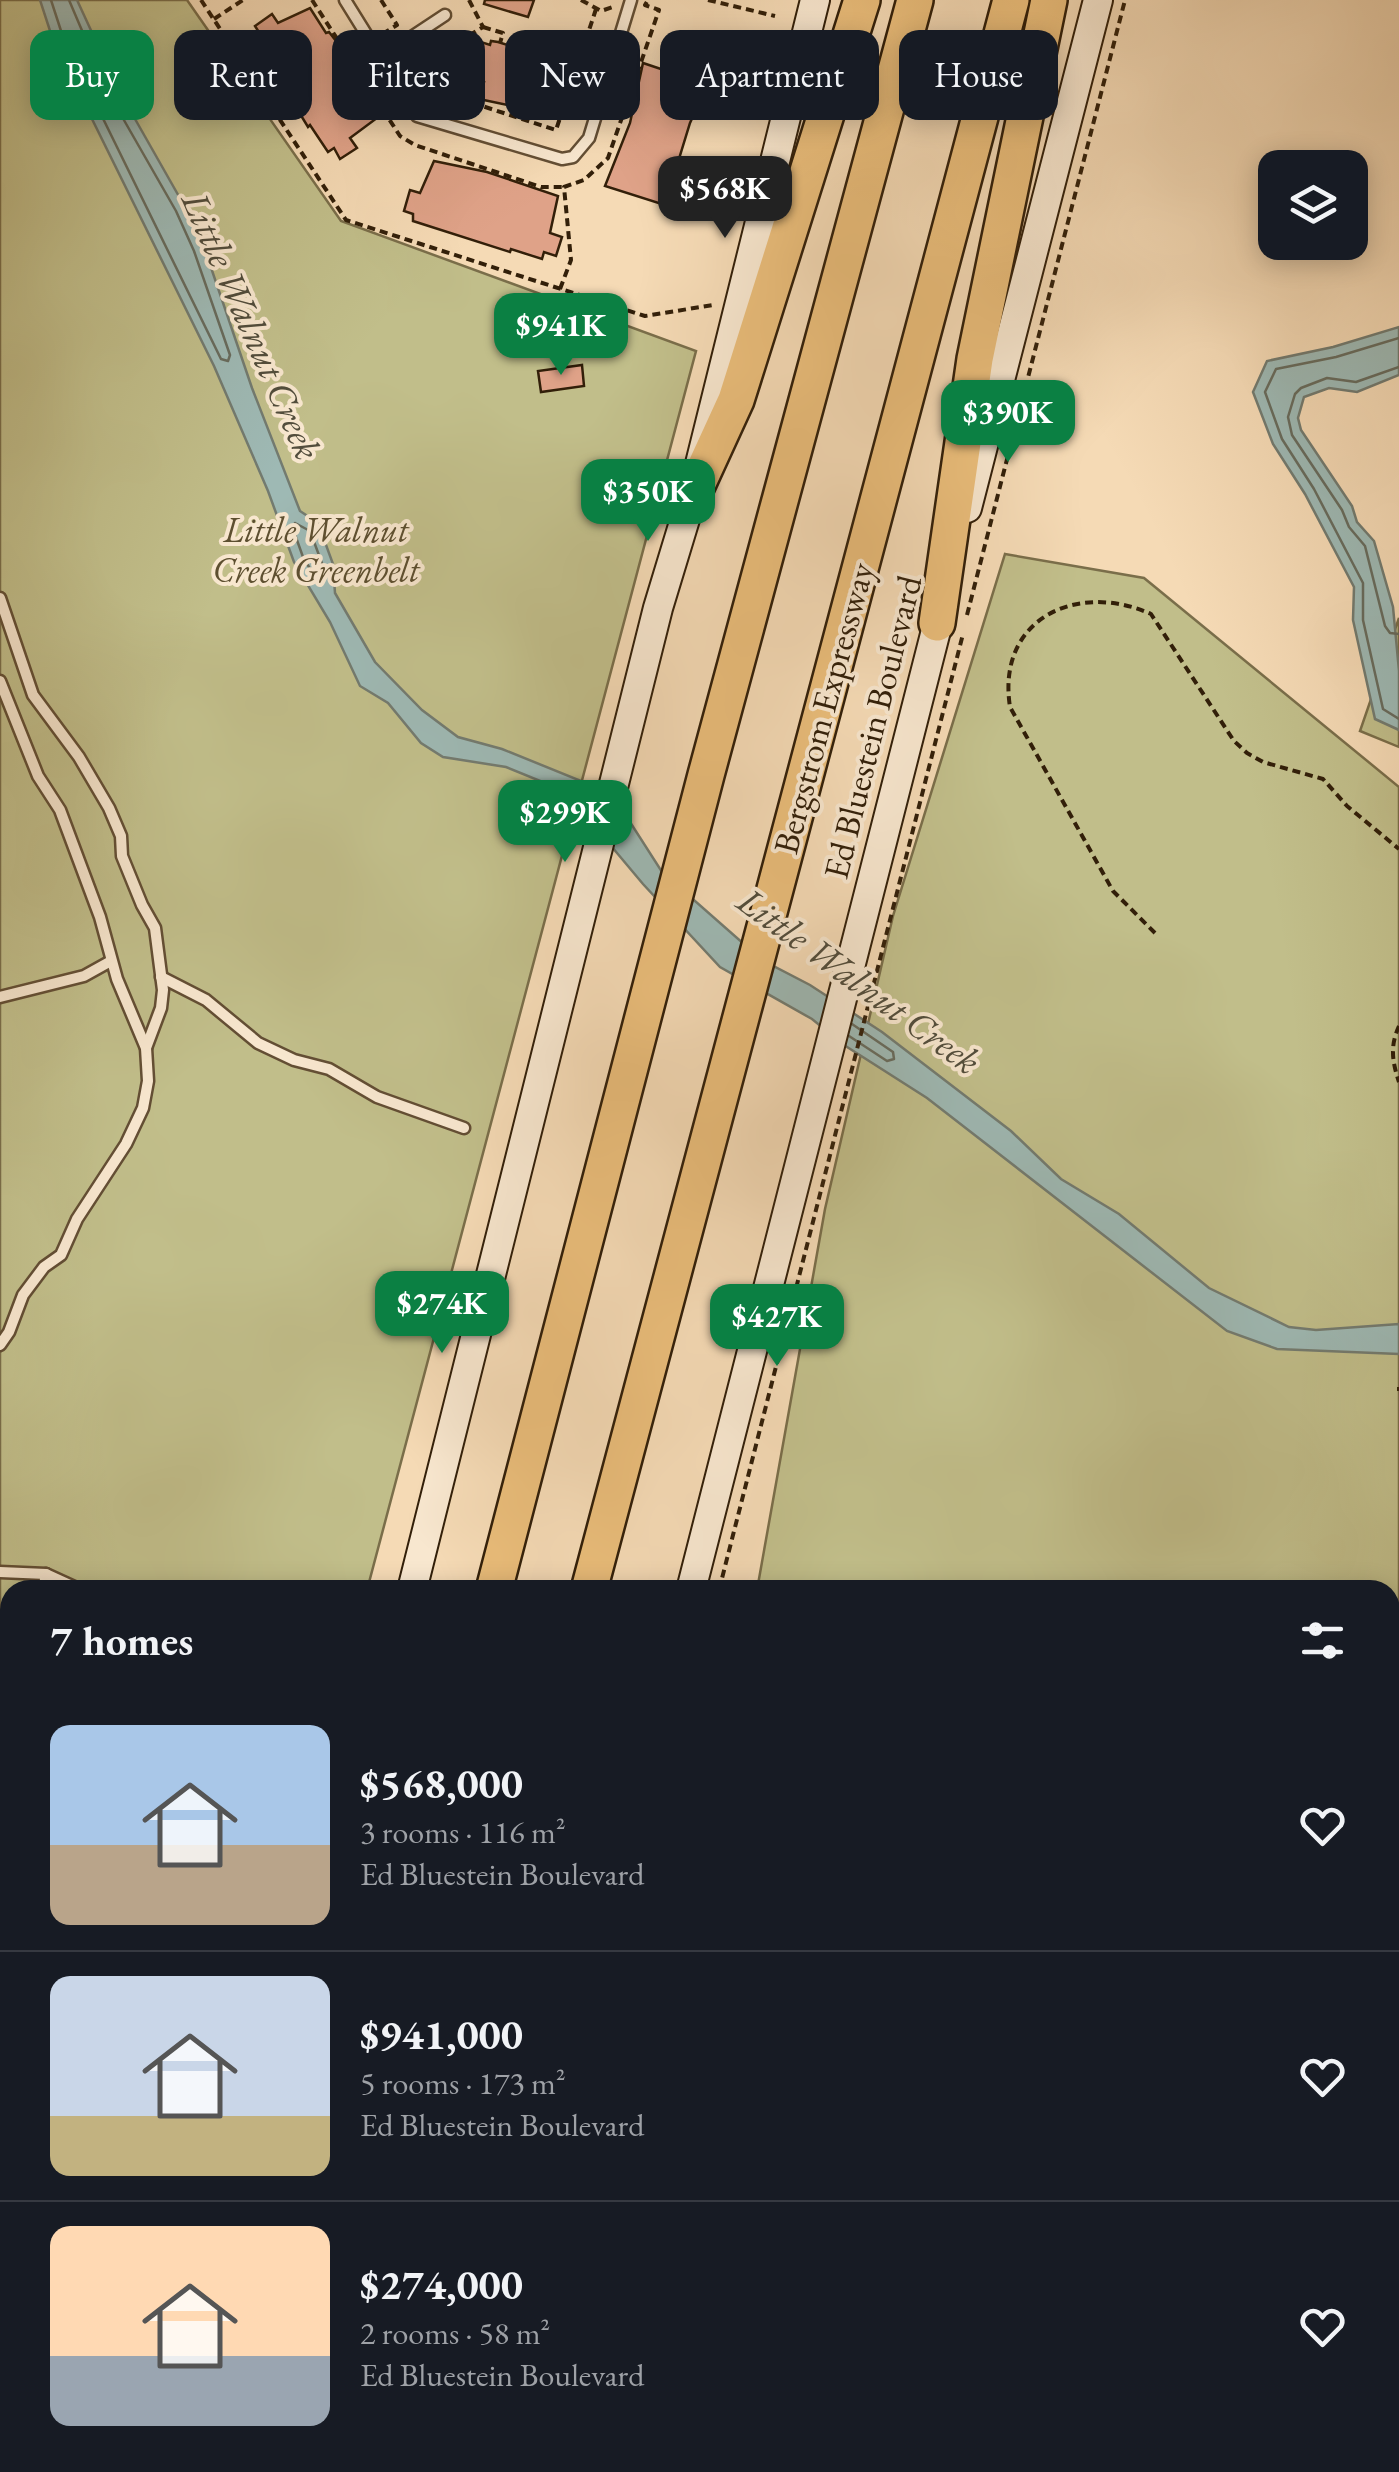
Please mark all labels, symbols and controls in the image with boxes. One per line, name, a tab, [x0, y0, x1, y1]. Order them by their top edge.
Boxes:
chip: Buy	[30, 30, 154, 120]
chip: Rent	[174, 30, 312, 120]
chip: Filters	[332, 30, 485, 120]
chip: New	[505, 30, 640, 120]
chip: Apartment	[660, 30, 879, 120]
chip: House	[899, 30, 1058, 120]
map controls	[1258, 150, 1368, 260]
button: layers	[1258, 150, 1368, 260]
pin: $568K	[655, 156, 795, 241]
text: $568K	[680, 167, 770, 209]
water label: Little Walnut Creek	[170, 182, 333, 467]
pin: $941K	[491, 293, 631, 378]
text: $941K	[516, 304, 606, 346]
pin: $390K	[938, 380, 1078, 465]
text: $390K	[963, 391, 1053, 433]
pin: $350K	[578, 459, 718, 544]
text: $350K	[603, 470, 693, 512]
park label: Little Walnut Creek Greenbelt	[212, 507, 421, 592]
street label: Bergstrom Expressway	[762, 557, 884, 859]
street label: Ed Bluestein Boulevard	[813, 570, 932, 883]
pin: $299K	[495, 780, 635, 865]
text: $299K	[520, 791, 610, 833]
water label: Little Walnut Creek	[727, 875, 990, 1085]
pin: $274K	[372, 1271, 512, 1356]
text: $274K	[397, 1282, 487, 1324]
pin: $427K	[707, 1284, 847, 1369]
text: $427K	[732, 1295, 822, 1337]
text: 7 homes	[50, 1613, 193, 1668]
icon: filters	[1295, 1613, 1350, 1668]
text: $568,000	[360, 1756, 523, 1811]
icon: home	[130, 1765, 250, 1885]
icon: heart	[1295, 1798, 1350, 1853]
text: 3 rooms · 116 m²	[360, 1811, 566, 1853]
text: Ed Bluestein Boulevard	[360, 1853, 644, 1895]
text: $941,000	[360, 2007, 523, 2062]
icon: home	[130, 2016, 250, 2136]
icon: heart	[1295, 2049, 1350, 2104]
text: 5 rooms · 173 m²	[360, 2062, 566, 2104]
text: Ed Bluestein Boulevard	[360, 2104, 644, 2146]
text: $274,000	[360, 2257, 523, 2312]
icon: home	[130, 2266, 250, 2386]
icon: heart	[1295, 2299, 1350, 2354]
text: 2 rooms · 58 m²	[360, 2312, 550, 2354]
text: Ed Bluestein Boulevard	[360, 2354, 644, 2396]

